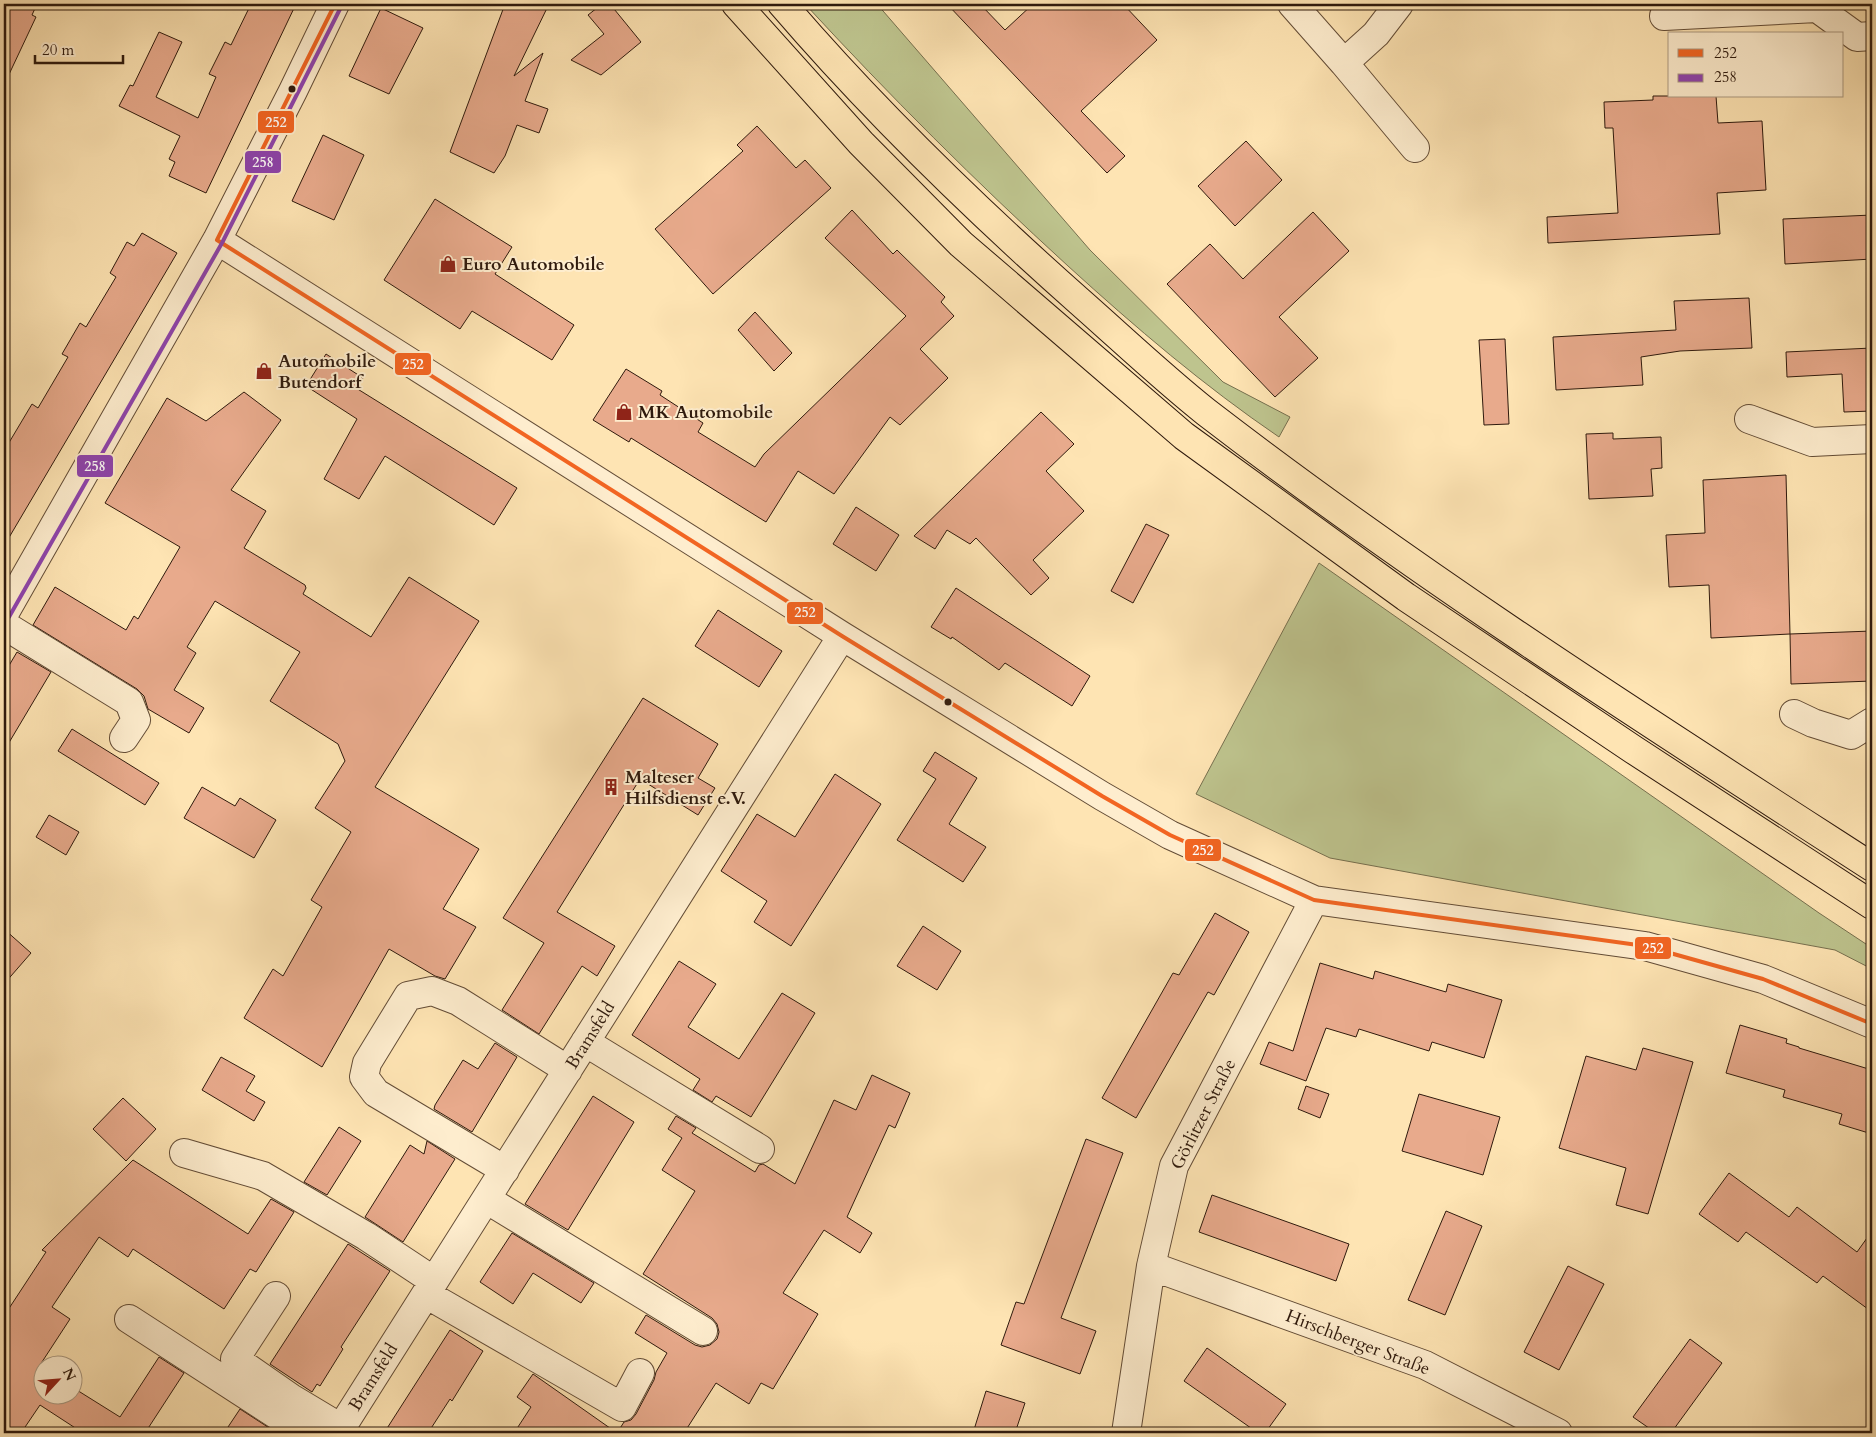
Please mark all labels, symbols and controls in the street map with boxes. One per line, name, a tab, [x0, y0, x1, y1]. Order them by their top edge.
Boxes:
scale bar	[35, 32, 122, 64]
legend	[1668, 32, 1844, 98]
text: 20 m	[42, 40, 74, 60]
text: 252	[1714, 43, 1737, 63]
text: 258	[1714, 67, 1737, 87]
unlabelled marker	[287, 84, 297, 94]
line badge: 252	[257, 110, 295, 134]
text: 252	[265, 113, 287, 132]
line badge: 258	[244, 150, 282, 174]
text: 258	[252, 153, 274, 172]
place label: Euro Automobile	[462, 252, 605, 277]
shop icon: Euro Automobile	[438, 254, 458, 274]
place label: Automobile Butendorf	[278, 349, 376, 395]
line badge: 252	[394, 352, 432, 376]
text: 252	[402, 355, 424, 374]
shop icon: Automobile Butendorf	[254, 361, 274, 381]
place label: MK Automobile	[638, 400, 773, 425]
shop icon: MK Automobile	[614, 402, 634, 422]
line badge: 258	[76, 454, 114, 478]
text: 258	[84, 457, 106, 476]
line badge: 252	[786, 601, 824, 625]
text: 252	[794, 603, 816, 622]
unlabelled marker	[943, 697, 953, 707]
place label: Malteser Hilfsdienst e.V.	[625, 765, 746, 811]
building icon: Malteser Hilfsdienst e.V.	[601, 777, 621, 797]
line badge: 252	[1184, 838, 1222, 862]
text: 252	[1192, 841, 1214, 860]
line badge: 252	[1634, 936, 1672, 960]
text: 252	[1642, 939, 1664, 958]
street label: Bramsfeld	[560, 996, 621, 1074]
street label: Görlitzer Straße	[1165, 1054, 1242, 1174]
street label: Hirschberger Straße	[1282, 1303, 1434, 1382]
street label: Bramsfeld	[343, 1338, 404, 1416]
north arrow	[32, 1354, 82, 1404]
text: N	[58, 1365, 80, 1384]

